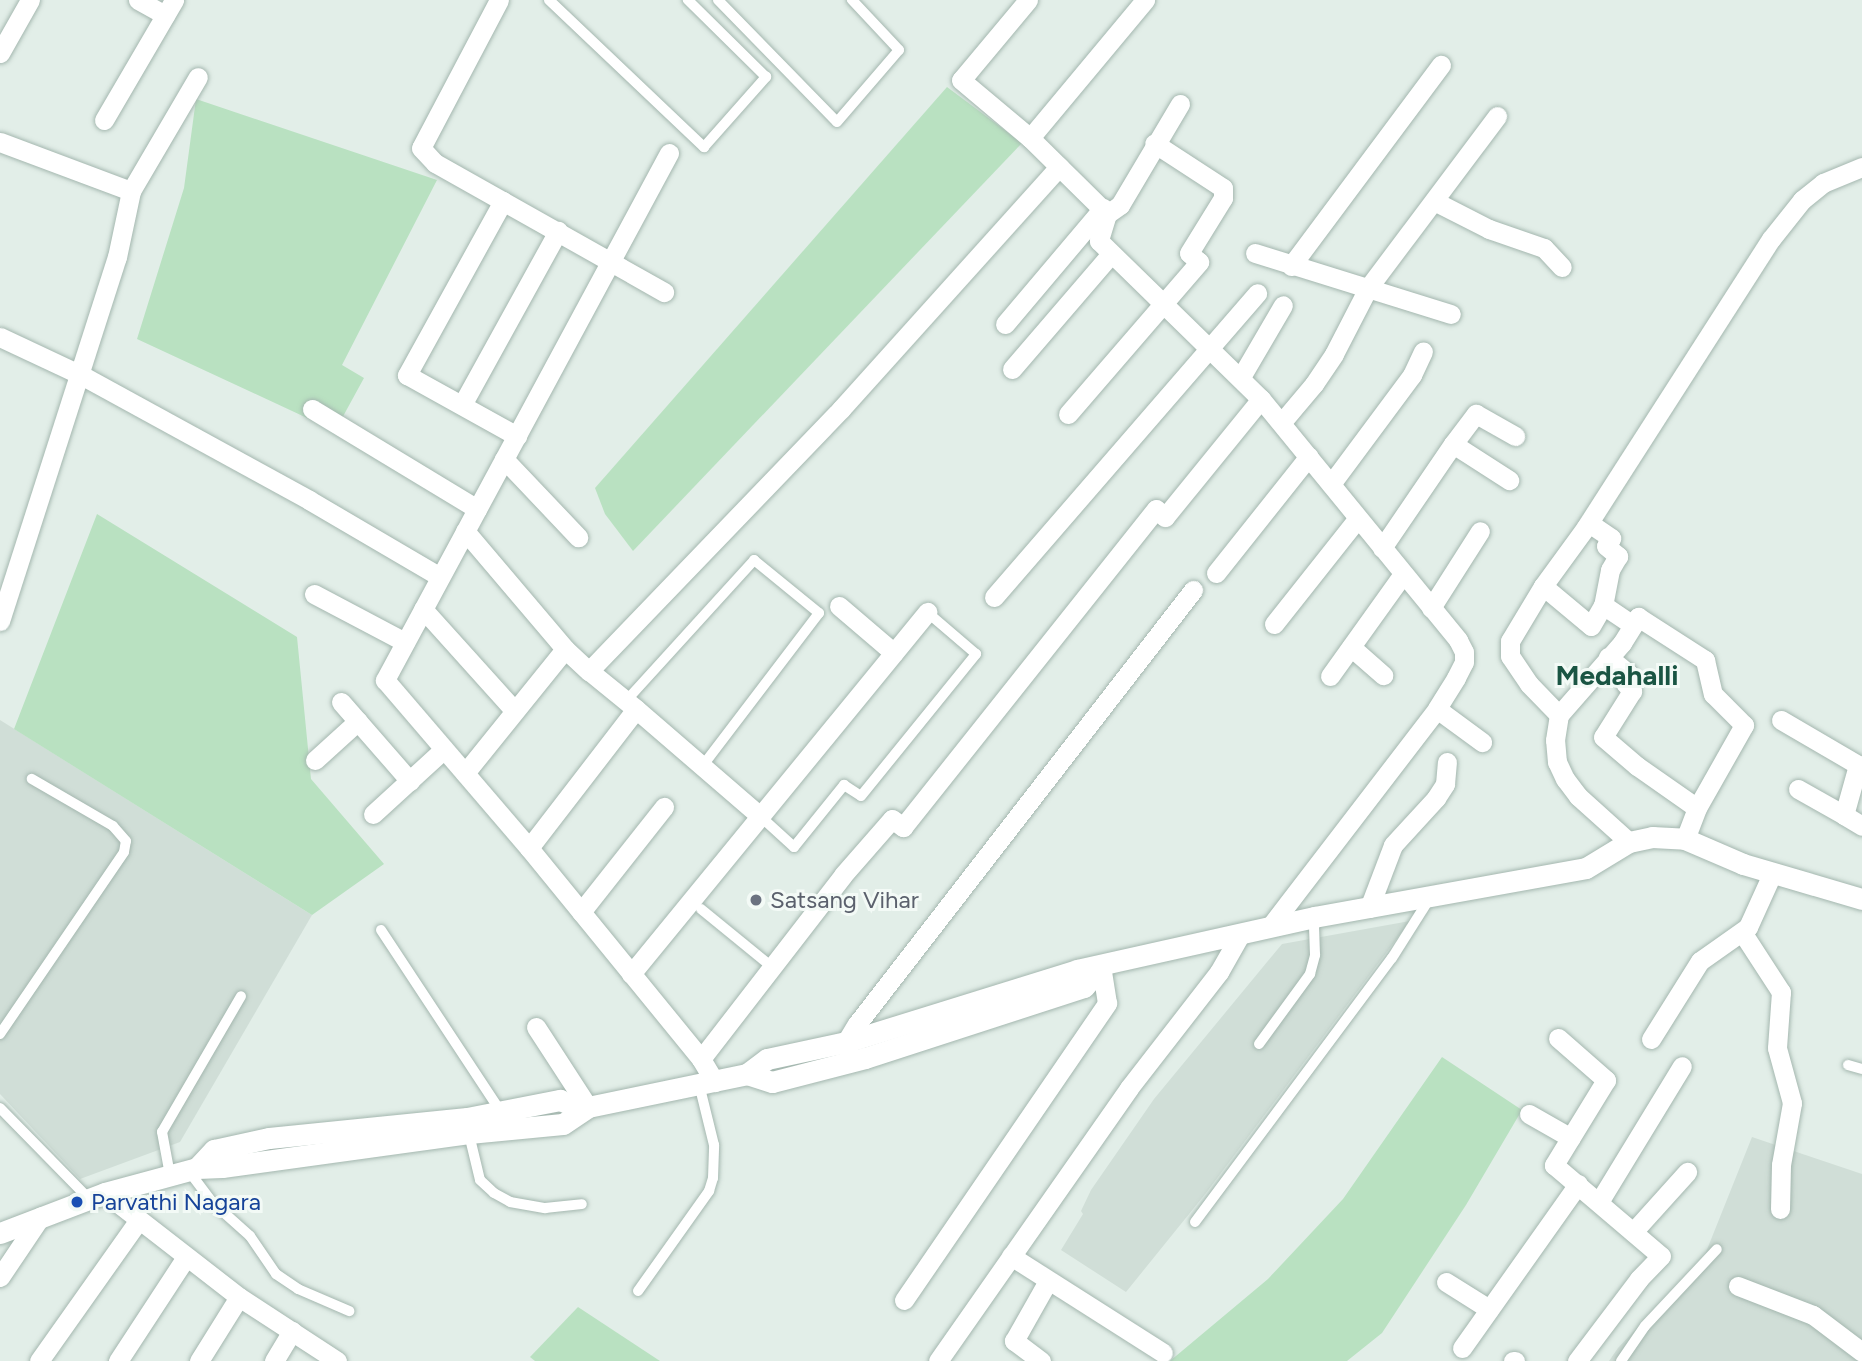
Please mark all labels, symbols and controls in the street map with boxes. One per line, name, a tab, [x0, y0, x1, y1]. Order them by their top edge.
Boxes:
district label: Medahalli	[1555, 658, 1679, 692]
place label: Satsang Vihar	[770, 886, 919, 914]
marker: Satsang Vihar	[748, 892, 764, 908]
place label: Parvathi Nagara	[91, 1188, 261, 1216]
marker: Parvathi Nagara	[69, 1194, 85, 1210]

